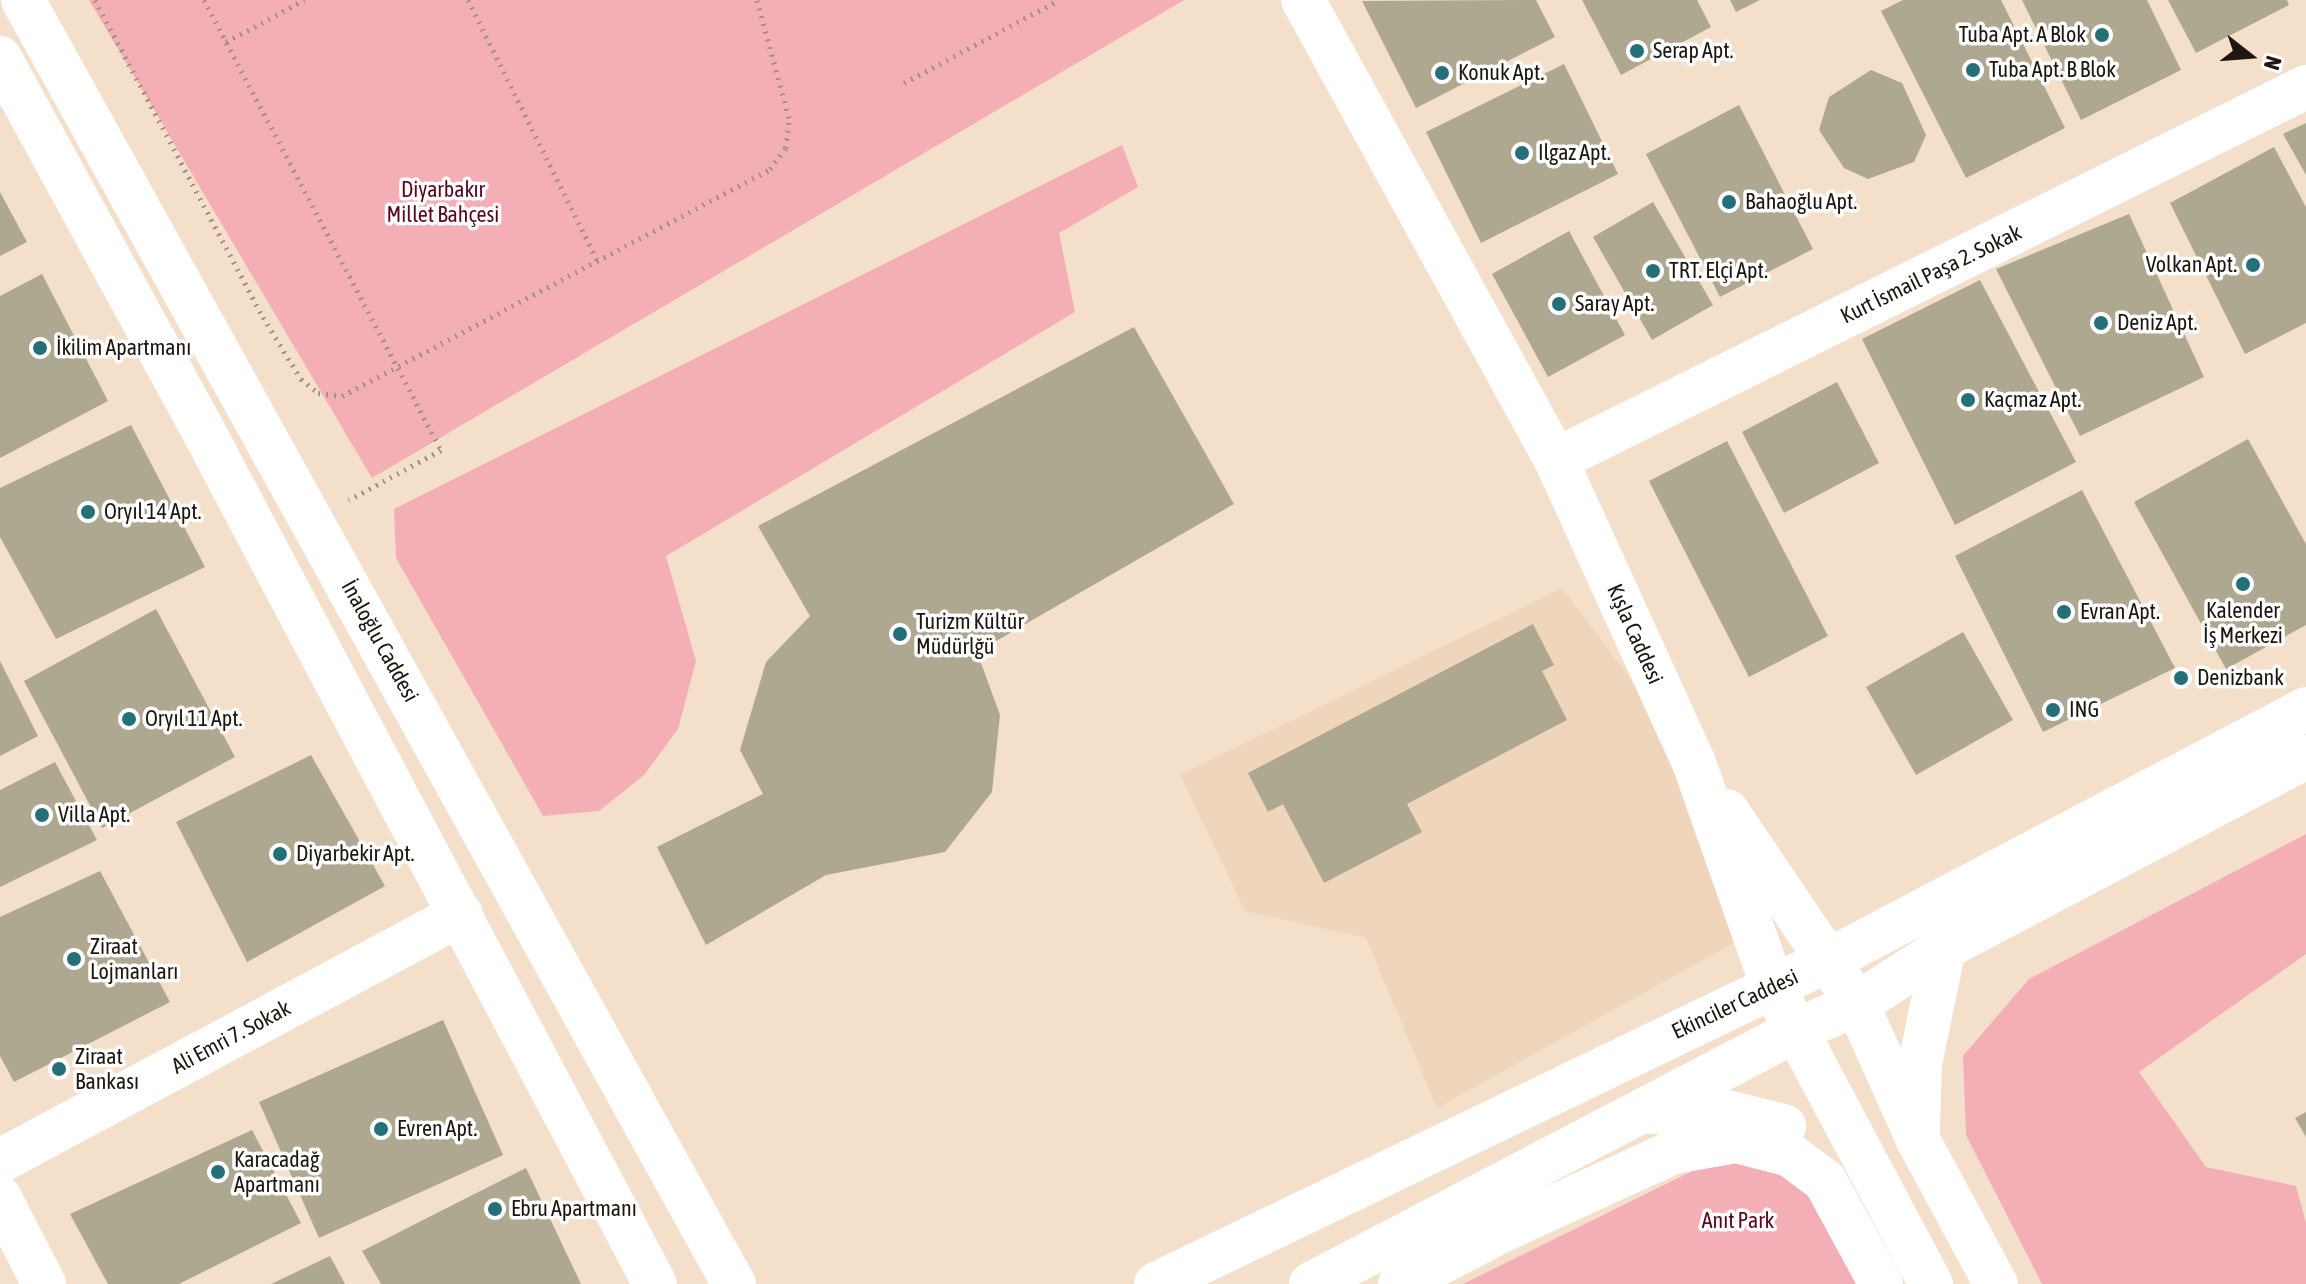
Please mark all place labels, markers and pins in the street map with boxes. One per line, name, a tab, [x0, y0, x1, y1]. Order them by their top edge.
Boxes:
place label: Tuba Apt. A Blok	[1959, 22, 2086, 48]
marker: Tuba Apt. A Blok	[2093, 26, 2111, 44]
place label: Serap Apt.	[1653, 38, 1733, 64]
marker: Serap Apt.	[1628, 42, 1646, 60]
place label: Tuba Apt. B Blok	[1989, 57, 2116, 83]
place label: Konuk Apt.	[1458, 60, 1544, 86]
marker: Tuba Apt. B Blok	[1964, 61, 1982, 79]
marker: Konuk Apt.	[1433, 64, 1451, 82]
place label: Ilgaz Apt.	[1538, 140, 1611, 166]
marker: Ilgaz Apt.	[1513, 144, 1531, 162]
place label: Bahaoğlu Apt.	[1745, 189, 1857, 215]
marker: Bahaoğlu Apt.	[1720, 193, 1738, 211]
place label: Volkan Apt.	[2146, 252, 2237, 278]
marker: Volkan Apt.	[2244, 256, 2262, 274]
place label: TRT. Elçi Apt.	[1669, 258, 1768, 284]
marker: TRT. Elçi Apt.	[1644, 262, 1662, 280]
place label: Saray Apt.	[1575, 291, 1654, 317]
marker: Saray Apt.	[1550, 295, 1568, 313]
place label: Deniz Apt.	[2117, 310, 2197, 336]
marker: Deniz Apt.	[2092, 314, 2110, 332]
place label: İkilim Apartmanı	[56, 335, 191, 361]
marker: İkilim Apartmanı	[31, 339, 49, 357]
place label: Kaçmaz Apt.	[1984, 387, 2081, 413]
marker: Kaçmaz Apt.	[1959, 391, 1977, 409]
place label: Oryıl 14 Apt.	[104, 499, 201, 525]
marker: Oryıl 14 Apt.	[79, 503, 97, 521]
marker: Kalender İş Merkezi	[2234, 575, 2252, 593]
place label: Kalender İş Merkezi	[2203, 597, 2283, 648]
place label: Evran Apt.	[2080, 599, 2160, 625]
marker: Evran Apt.	[2055, 603, 2073, 621]
place label: Turizm Kültür Müdürlğü	[916, 608, 1024, 660]
marker: Turizm Kültür Müdürlğü	[891, 625, 909, 643]
place label: Denizbank	[2197, 665, 2284, 691]
marker: Denizbank	[2172, 669, 2190, 687]
place label: ING	[2069, 697, 2099, 723]
marker: ING	[2044, 701, 2062, 719]
place label: Oryıl 11 Apt.	[145, 706, 242, 732]
marker: Oryıl 11 Apt.	[120, 710, 138, 728]
place label: Villa Apt.	[58, 802, 130, 828]
marker: Villa Apt.	[33, 806, 51, 824]
place label: Diyarbekir Apt.	[296, 841, 414, 867]
marker: Diyarbekir Apt.	[271, 845, 289, 863]
place label: Ziraat Lojmanları	[90, 933, 178, 984]
marker: Ziraat Lojmanları	[65, 950, 83, 968]
place label: Ziraat Bankası	[75, 1043, 139, 1094]
marker: Ziraat Bankası	[50, 1060, 68, 1078]
place label: Evren Apt.	[397, 1116, 477, 1142]
marker: Evren Apt.	[372, 1120, 390, 1138]
place label: Karacadağ Apartmanı	[234, 1146, 320, 1198]
marker: Karacadağ Apartmanı	[209, 1163, 227, 1181]
place label: Ebru Apartmanı	[511, 1196, 637, 1222]
marker: Ebru Apartmanı	[486, 1200, 504, 1218]

